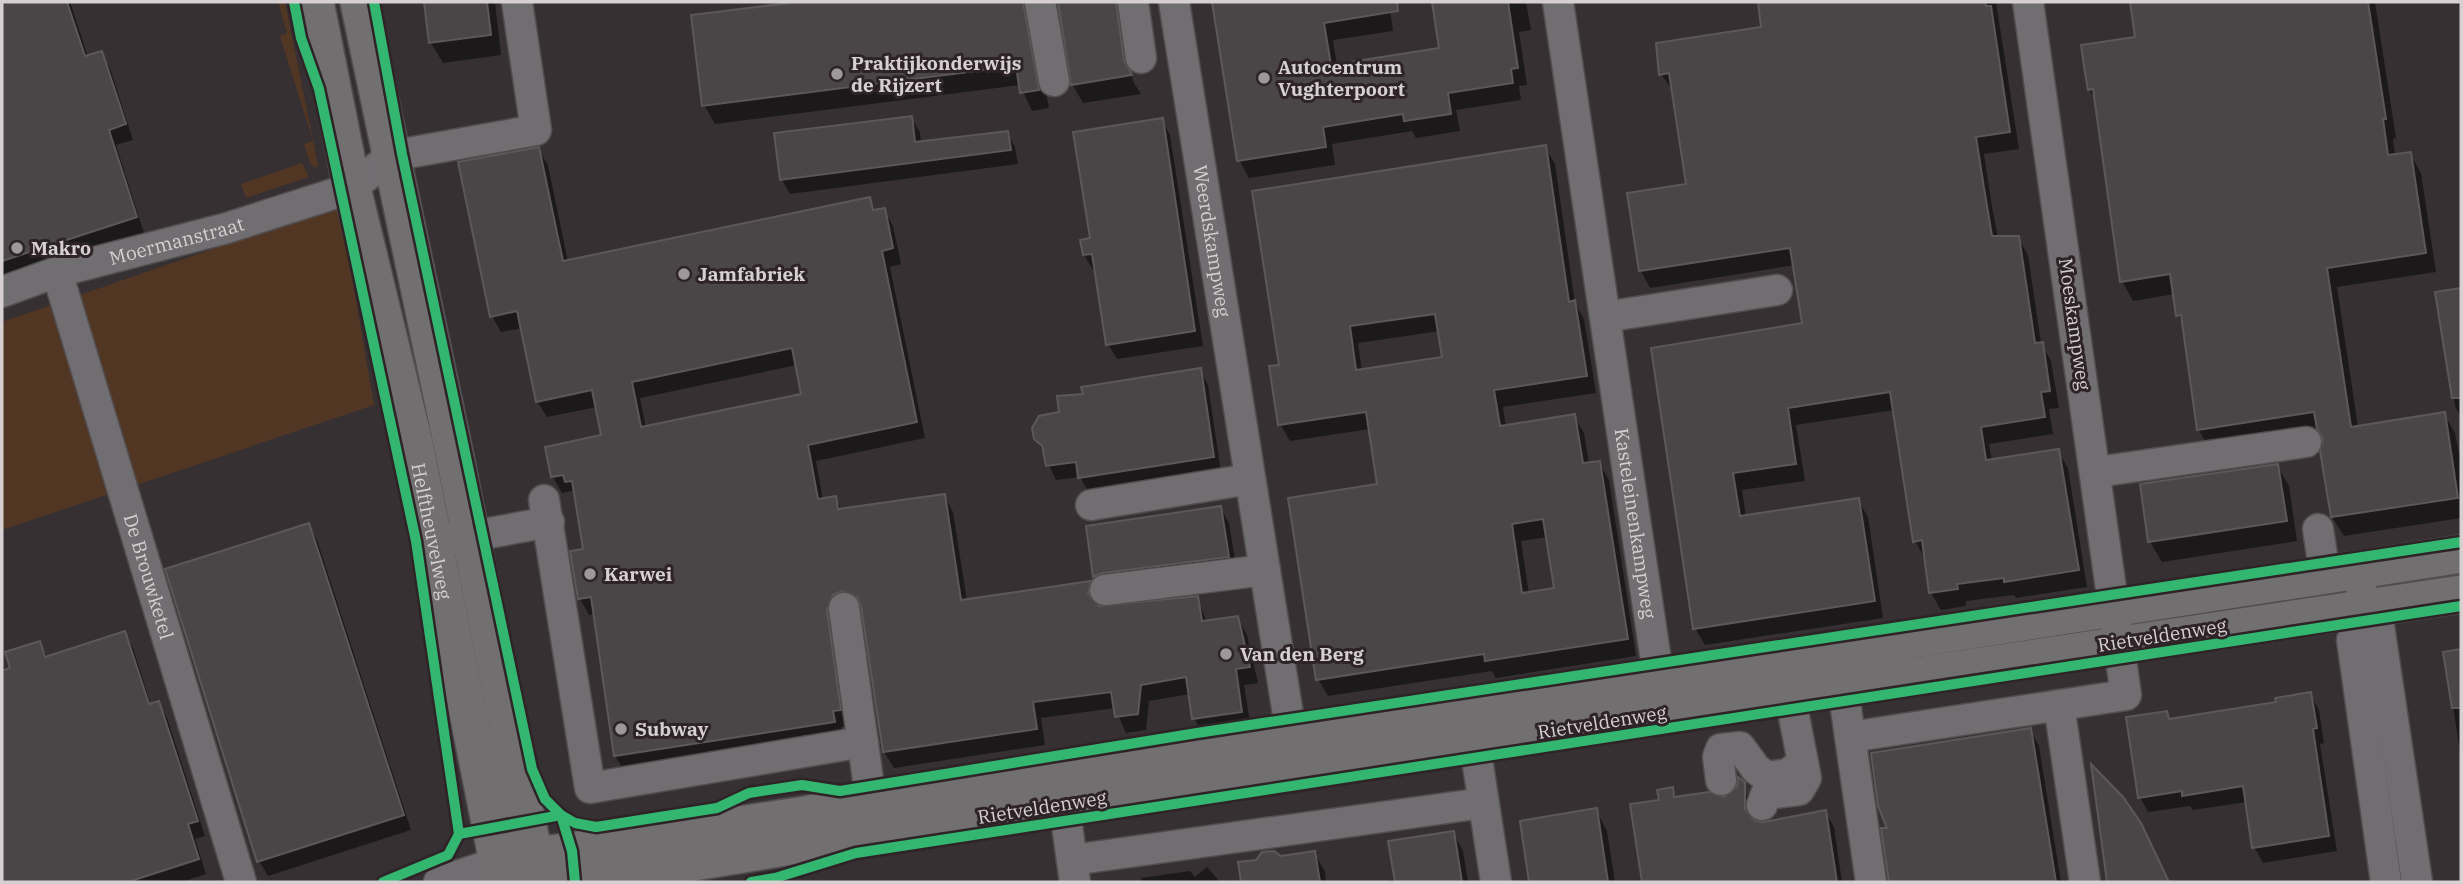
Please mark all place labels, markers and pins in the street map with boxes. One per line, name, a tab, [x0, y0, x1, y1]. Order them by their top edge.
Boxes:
place label: Praktijkonderwijs de Rijzert	[851, 51, 1022, 97]
place label: Autocentrum Vughterpoort	[1278, 55, 1405, 101]
marker: Praktijkonderwijs de Rijzert	[829, 66, 845, 82]
marker: Autocentrum Vughterpoort	[1256, 70, 1272, 86]
place label: Makro	[31, 236, 91, 260]
marker: Makro	[9, 240, 25, 256]
place label: Jamfabriek	[698, 262, 805, 286]
marker: Jamfabriek	[676, 266, 692, 282]
place label: Karwei	[604, 562, 672, 586]
marker: Karwei	[582, 566, 598, 582]
place label: Van den Berg	[1240, 642, 1364, 666]
marker: Van den Berg	[1218, 646, 1234, 662]
place label: Subway	[635, 717, 709, 741]
marker: Subway	[613, 721, 629, 737]

